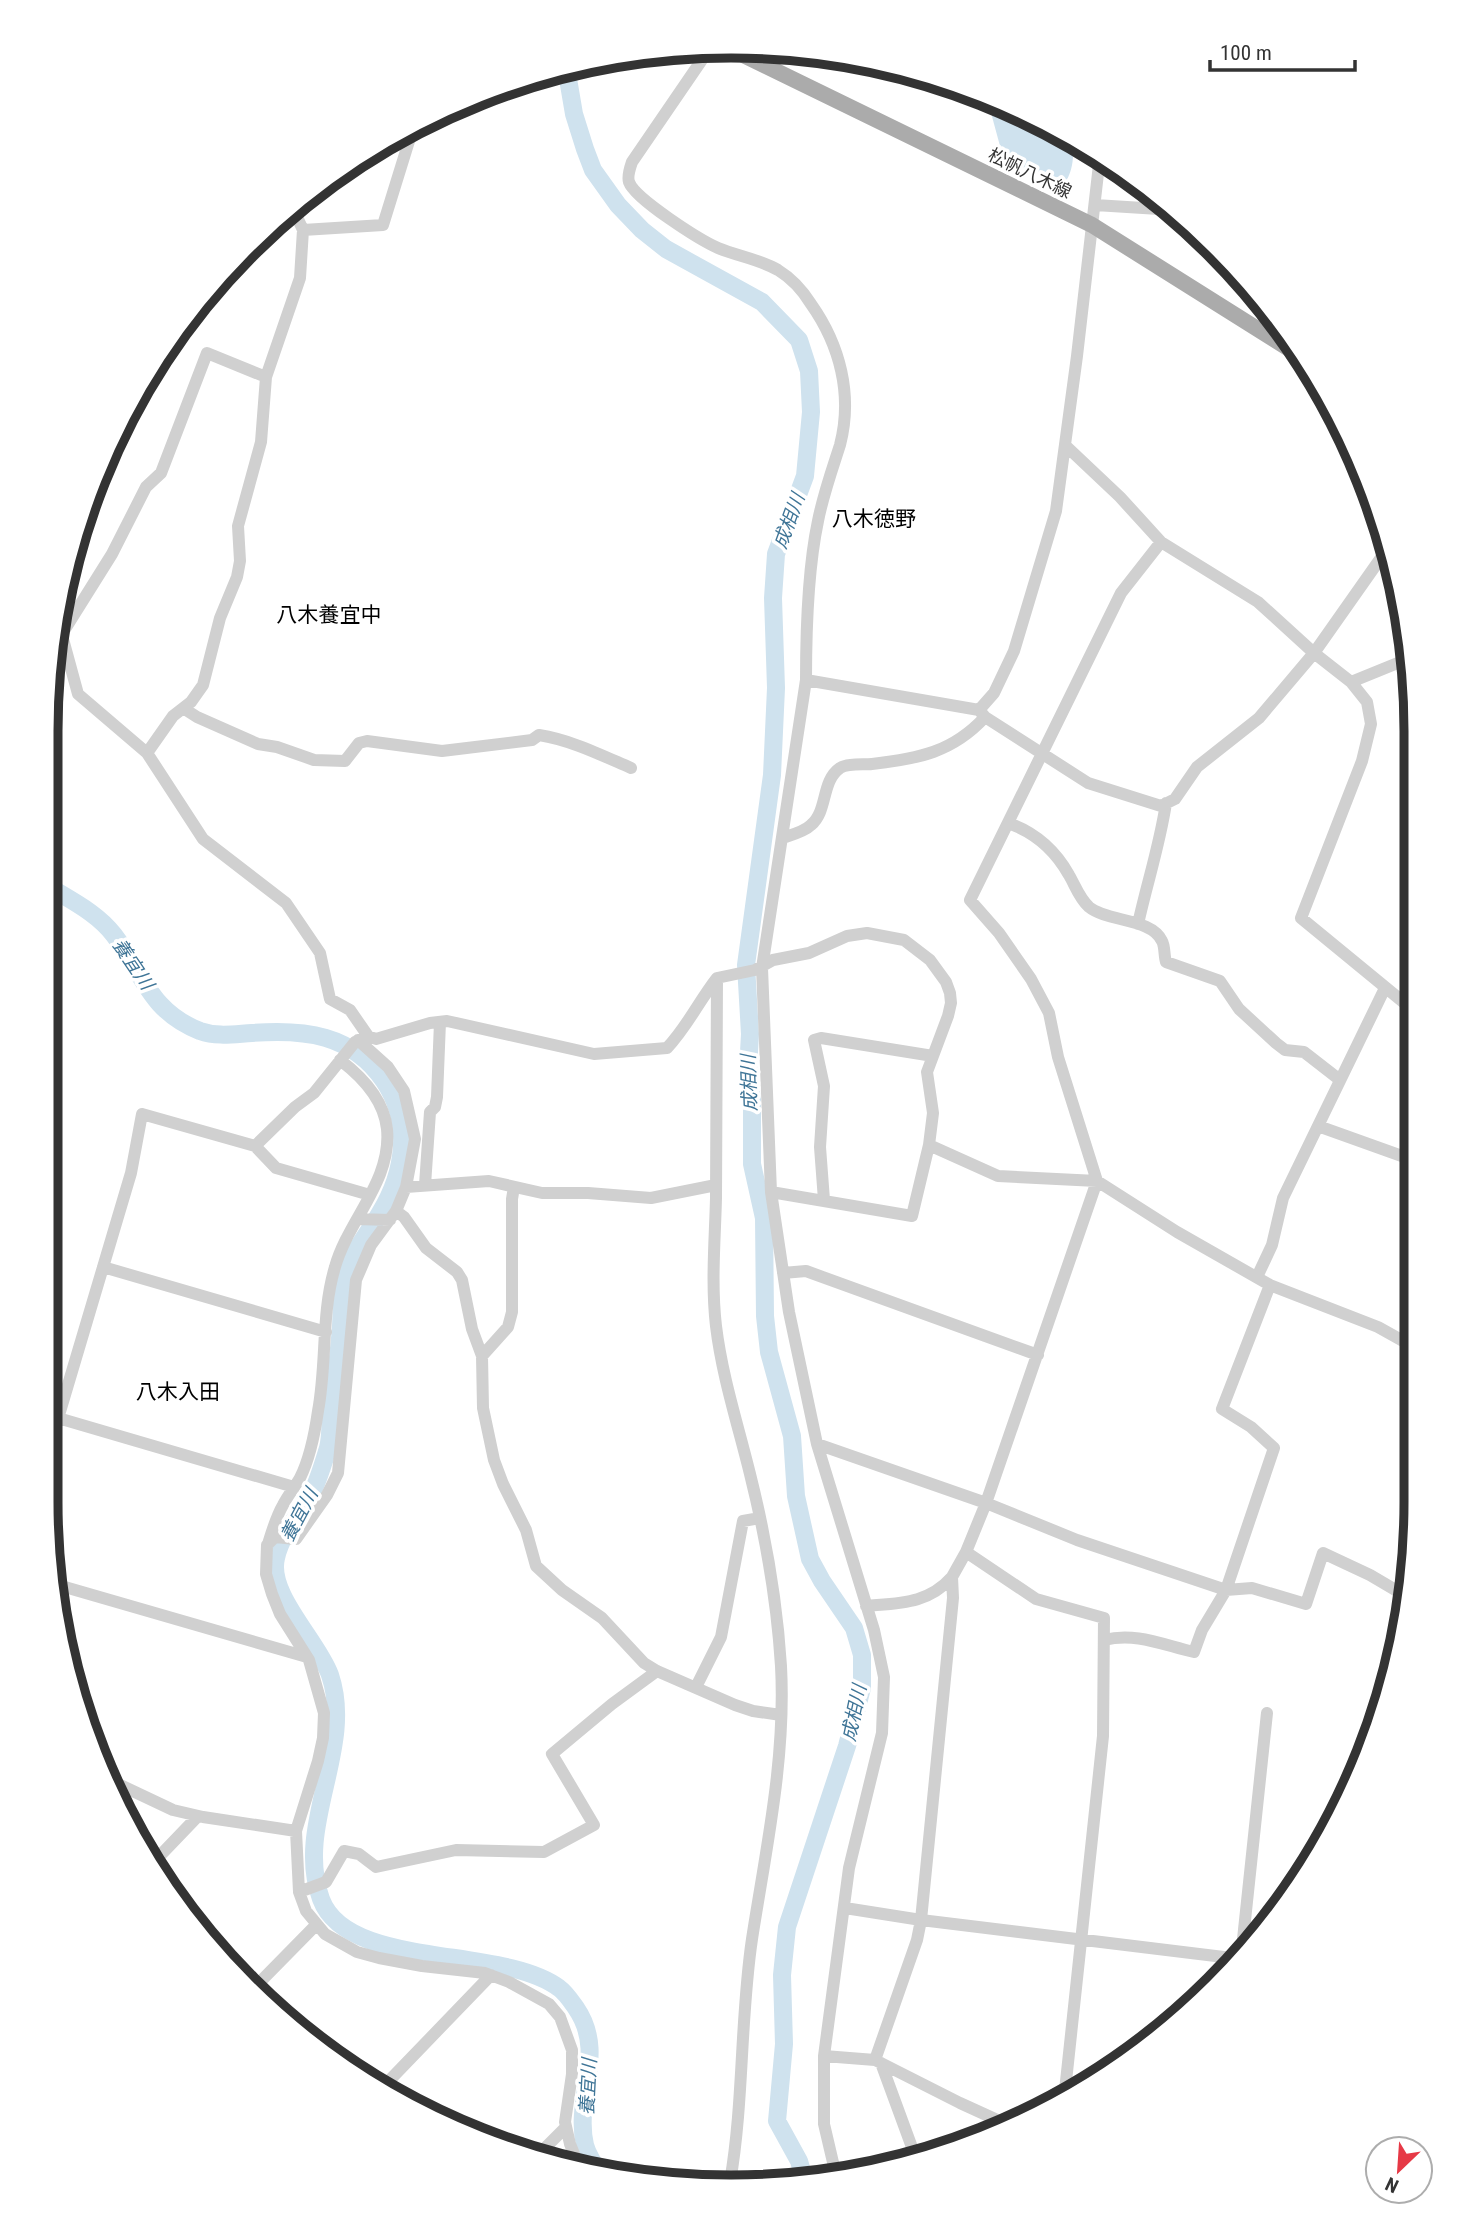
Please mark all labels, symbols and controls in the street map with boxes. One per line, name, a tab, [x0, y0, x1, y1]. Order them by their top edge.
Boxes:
scale bar	[1210, 28, 1355, 72]
text: 100 m	[1220, 41, 1272, 65]
street label: 松帆八木線	[985, 144, 1075, 202]
water label: 成相川	[768, 488, 810, 552]
district label: 八木徳野	[832, 507, 916, 531]
district label: 八木養宜中	[277, 603, 382, 627]
water label: 養宜川	[108, 934, 160, 996]
water label: 成相川	[736, 1052, 761, 1112]
district label: 八木入田	[136, 1380, 220, 1404]
water label: 養宜川	[275, 1483, 323, 1546]
water label: 成相川	[837, 1681, 872, 1743]
water label: 養宜川	[575, 2056, 601, 2116]
north arrow	[1364, 2135, 1434, 2205]
text: N	[1382, 2172, 1402, 2198]

